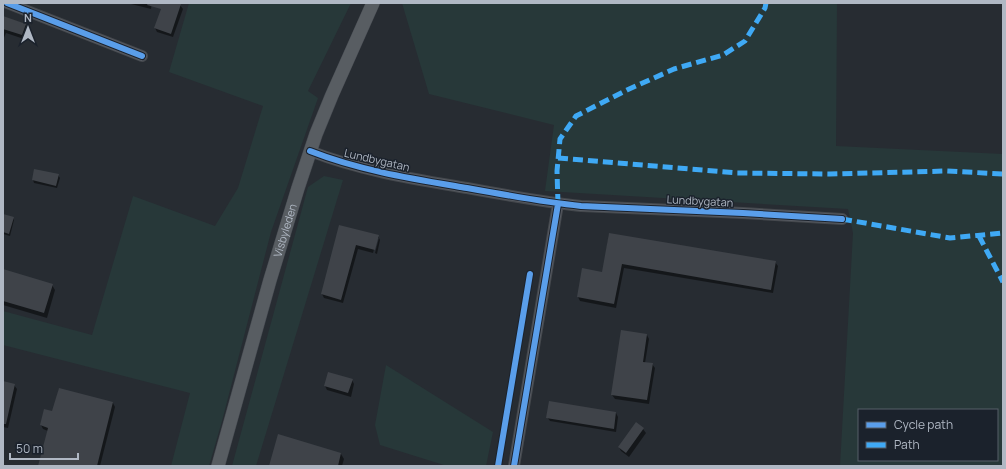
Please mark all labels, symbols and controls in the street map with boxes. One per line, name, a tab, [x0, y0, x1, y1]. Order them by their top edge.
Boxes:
north arrow	[8, 8, 48, 48]
text: N	[24, 10, 32, 25]
street label: Lundbygatan	[343, 145, 411, 174]
street label: Lundbygatan	[666, 191, 734, 210]
street label: Visbyleden	[269, 202, 300, 259]
legend	[858, 409, 998, 461]
text: Cycle path	[894, 416, 953, 433]
scale bar	[10, 435, 78, 461]
text: Path	[894, 436, 920, 453]
text: 50 m	[16, 440, 43, 457]

